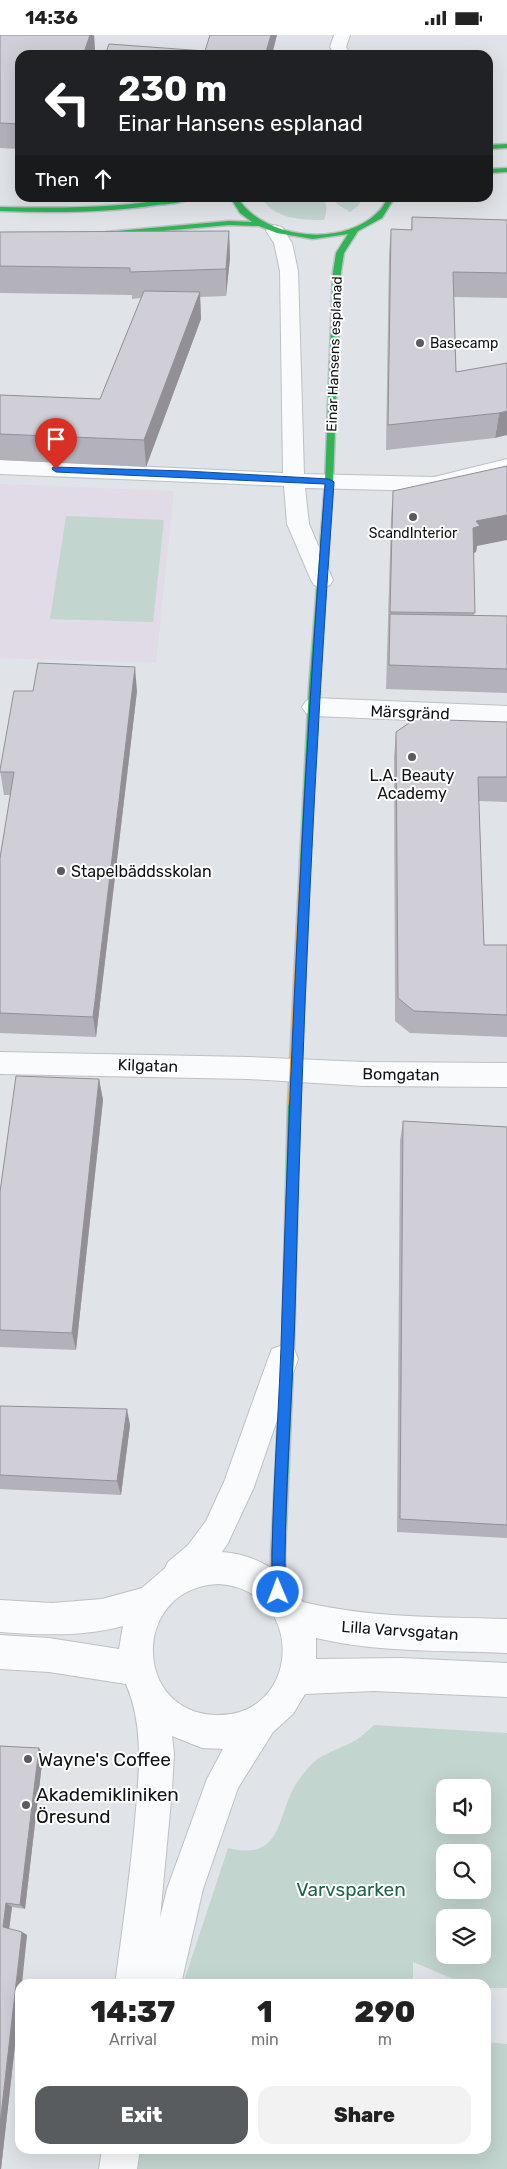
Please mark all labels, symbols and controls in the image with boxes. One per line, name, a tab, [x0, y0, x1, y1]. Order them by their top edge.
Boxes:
text: 14:36	[25, 6, 78, 29]
text: 230 m	[118, 68, 227, 110]
icon: left	[35, 70, 100, 135]
text: Einar Hansens esplanad	[118, 110, 363, 137]
icon: ahead	[89, 165, 117, 193]
text: Then	[35, 168, 79, 191]
street label: Einar Hansens esplanad	[323, 276, 346, 432]
place label: Basecamp	[430, 335, 498, 352]
marker: Basecamp	[414, 337, 426, 349]
pin	[35, 418, 77, 469]
icon: arrive	[42, 425, 70, 453]
marker: ScandInterior	[407, 511, 419, 523]
place label: ScandInterior	[369, 525, 458, 542]
street label: Märsgränd	[370, 702, 450, 723]
marker: L.A. Beauty Academy	[406, 751, 418, 763]
place label: L.A. Beauty Academy	[370, 766, 455, 803]
place label: Stapelbäddsskolan	[71, 862, 212, 881]
marker: Stapelbäddsskolan	[55, 865, 67, 877]
street label: Kilgatan	[117, 1055, 179, 1076]
street label: Bomgatan	[362, 1064, 440, 1085]
position arrow	[251, 1565, 303, 1617]
street label: Lilla Varvsgatan	[341, 1617, 459, 1644]
place label: Wayne's Coffee	[38, 1748, 171, 1771]
marker: Wayne's Coffee	[22, 1753, 34, 1765]
map controls	[436, 1779, 491, 1964]
button: sound	[436, 1779, 491, 1834]
place label: Akademikliniken Öresund	[36, 1783, 179, 1828]
marker: Akademikliniken Öresund	[20, 1799, 32, 1811]
button: search	[436, 1844, 491, 1899]
park label: Varvsparken	[296, 1878, 406, 1901]
button: layers	[436, 1909, 491, 1964]
text: 14:37	[91, 1994, 175, 2030]
text: 1	[257, 1994, 273, 2030]
text: 290	[354, 1994, 415, 2030]
text: Arrival	[109, 2030, 157, 2049]
text: min	[251, 2030, 279, 2049]
text: m	[378, 2030, 392, 2049]
button: Exit	[35, 2086, 248, 2144]
button: Share	[258, 2086, 471, 2144]

